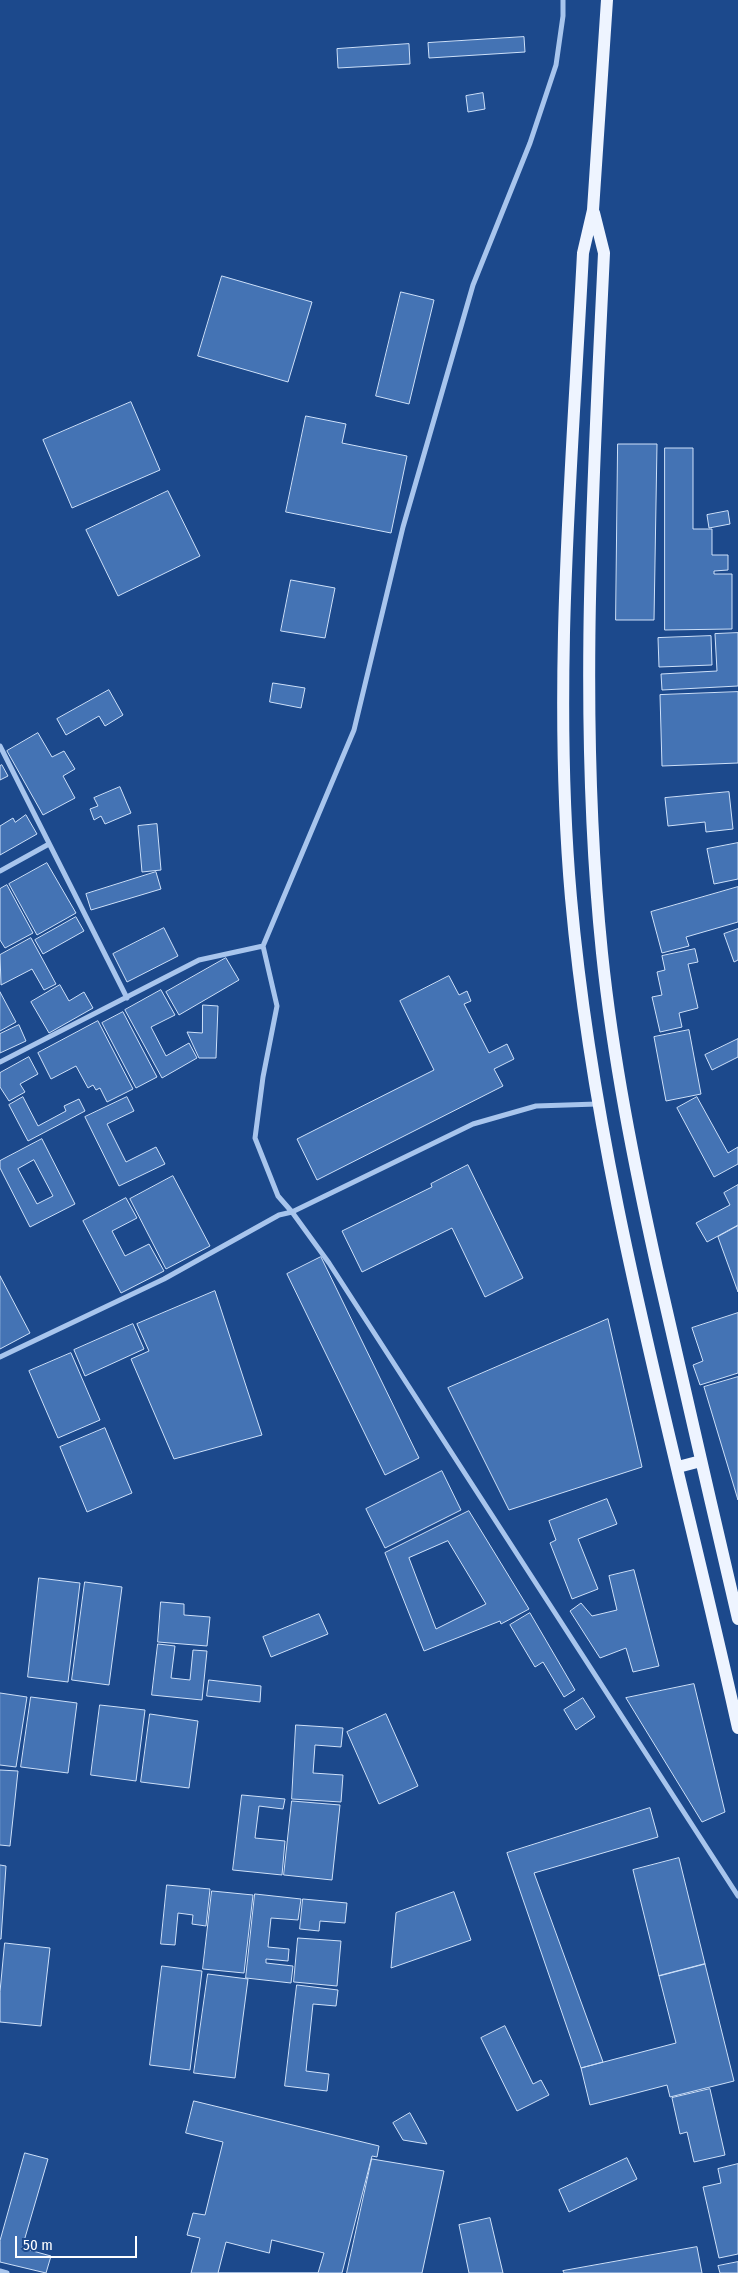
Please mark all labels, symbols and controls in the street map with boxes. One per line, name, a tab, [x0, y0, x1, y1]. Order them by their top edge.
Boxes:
scale bar	[18, 2226, 140, 2258]
text: 50 m	[23, 2236, 53, 2254]

